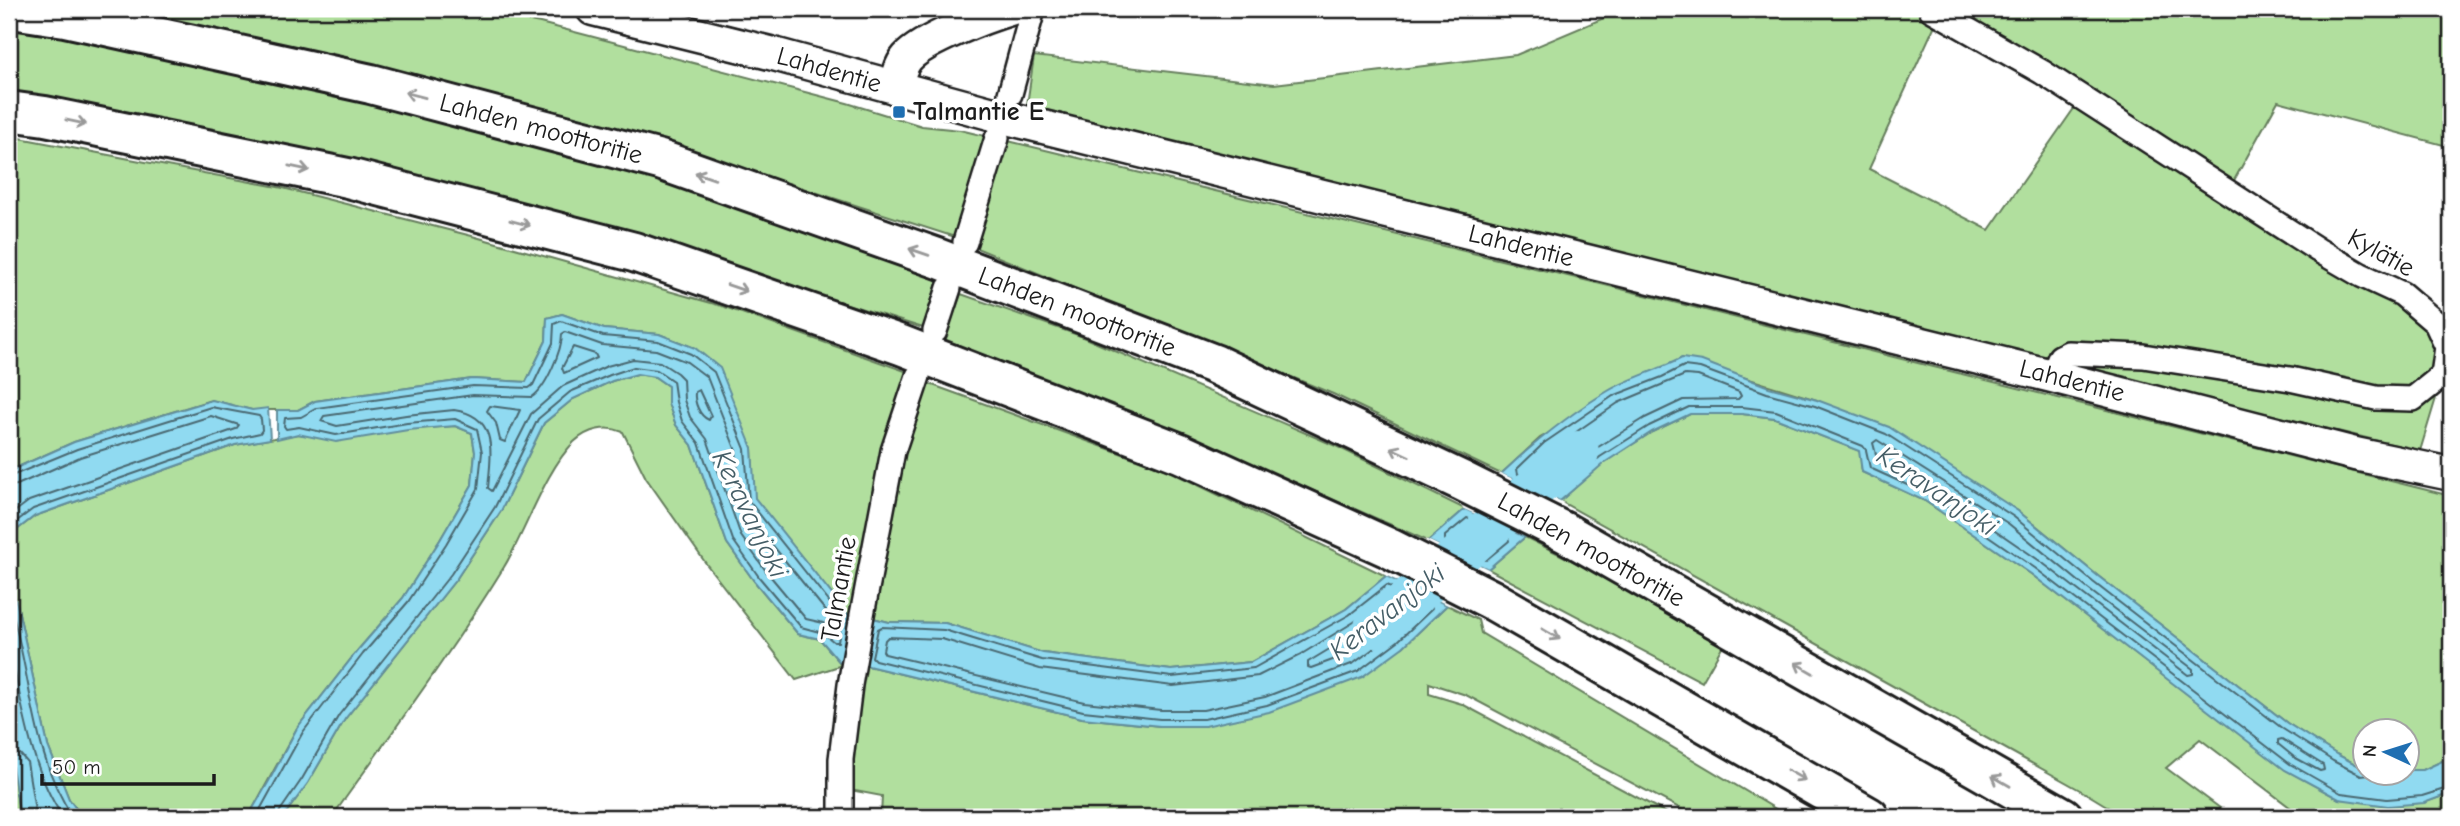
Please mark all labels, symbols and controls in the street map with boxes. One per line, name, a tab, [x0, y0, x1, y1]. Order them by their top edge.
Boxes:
street label: Lahdentie	[773, 41, 885, 99]
street label: Lahden moottoritie	[436, 87, 646, 171]
one-way arrow	[404, 88, 426, 101]
place label: Talmantie E	[913, 97, 1044, 127]
marker: Talmantie E	[891, 104, 907, 120]
one-way arrow	[64, 116, 87, 130]
one-way arrow	[287, 162, 310, 176]
one-way arrow	[694, 169, 716, 181]
one-way arrow	[508, 217, 530, 230]
street label: Lahdentie	[1465, 218, 1577, 274]
street label: Kylätie	[2342, 223, 2420, 283]
one-way arrow	[909, 245, 931, 257]
street label: Lahden moottoritie	[974, 261, 1180, 363]
one-way arrow	[726, 283, 748, 295]
street label: Lahdentie	[2016, 353, 2128, 409]
water label: Keravanjoki	[1871, 439, 2004, 543]
water label: Keravanjoki	[705, 445, 795, 584]
one-way arrow	[1390, 445, 1412, 458]
street label: Lahden moottoritie	[1492, 486, 1690, 614]
street label: Talmantie	[815, 534, 863, 644]
water label: Keravanjoki	[1323, 556, 1452, 667]
one-way arrow	[1541, 627, 1561, 641]
one-way arrow	[1794, 661, 1814, 675]
north arrow	[2352, 718, 2422, 788]
scale bar	[42, 742, 214, 786]
text: N	[2359, 744, 2381, 758]
text: 50 m	[52, 755, 101, 779]
one-way arrow	[1786, 769, 1806, 783]
one-way arrow	[1991, 774, 2011, 788]

